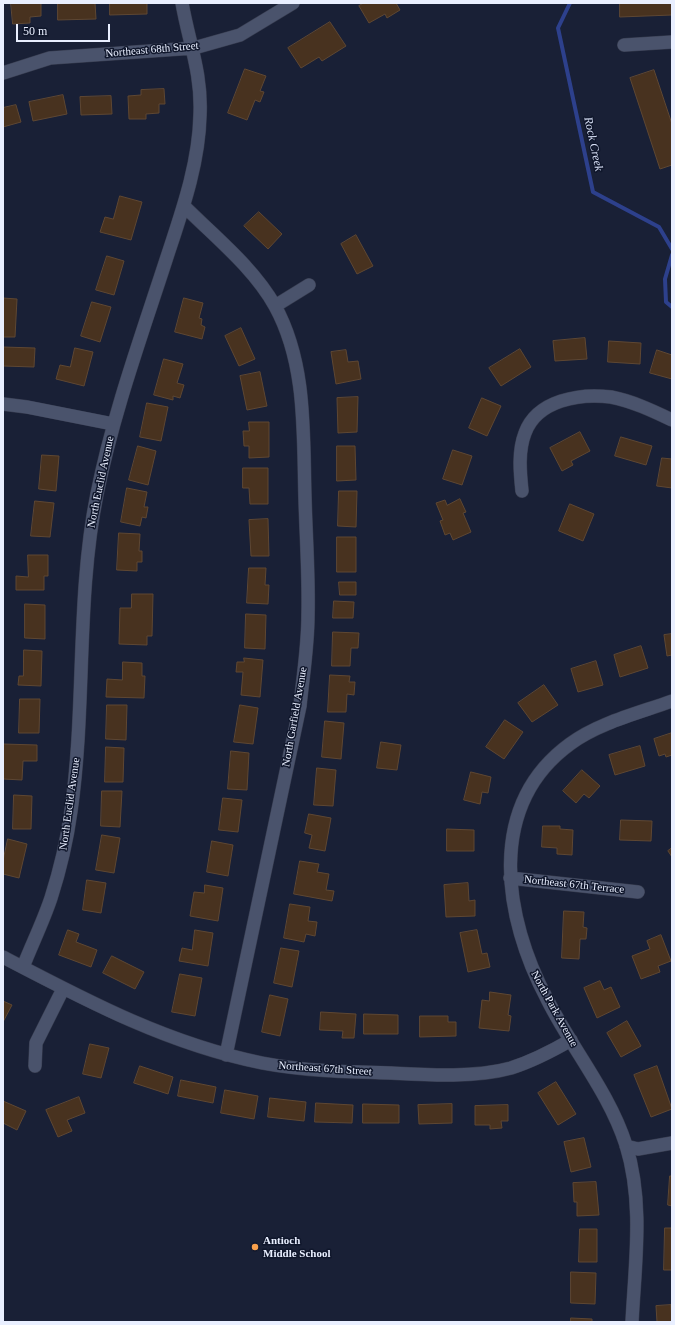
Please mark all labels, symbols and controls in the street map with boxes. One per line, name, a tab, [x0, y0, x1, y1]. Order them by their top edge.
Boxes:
scale bar	[18, 16, 112, 42]
text: 50 m	[23, 24, 47, 38]
street label: Northeast 68th Street	[105, 39, 199, 61]
water label: Rock Creek	[580, 116, 606, 172]
street label: North Euclid Avenue	[85, 435, 117, 529]
street label: North Garfield Avenue	[280, 666, 310, 768]
street label: North Euclid Avenue	[57, 757, 83, 851]
street label: Northeast 67th Terrace	[523, 873, 625, 897]
street label: North Park Avenue	[528, 969, 580, 1049]
street label: Northeast 67th Street	[278, 1059, 372, 1079]
place label: Antioch Middle School	[263, 1234, 331, 1260]
marker: Antioch Middle School	[250, 1242, 260, 1252]

